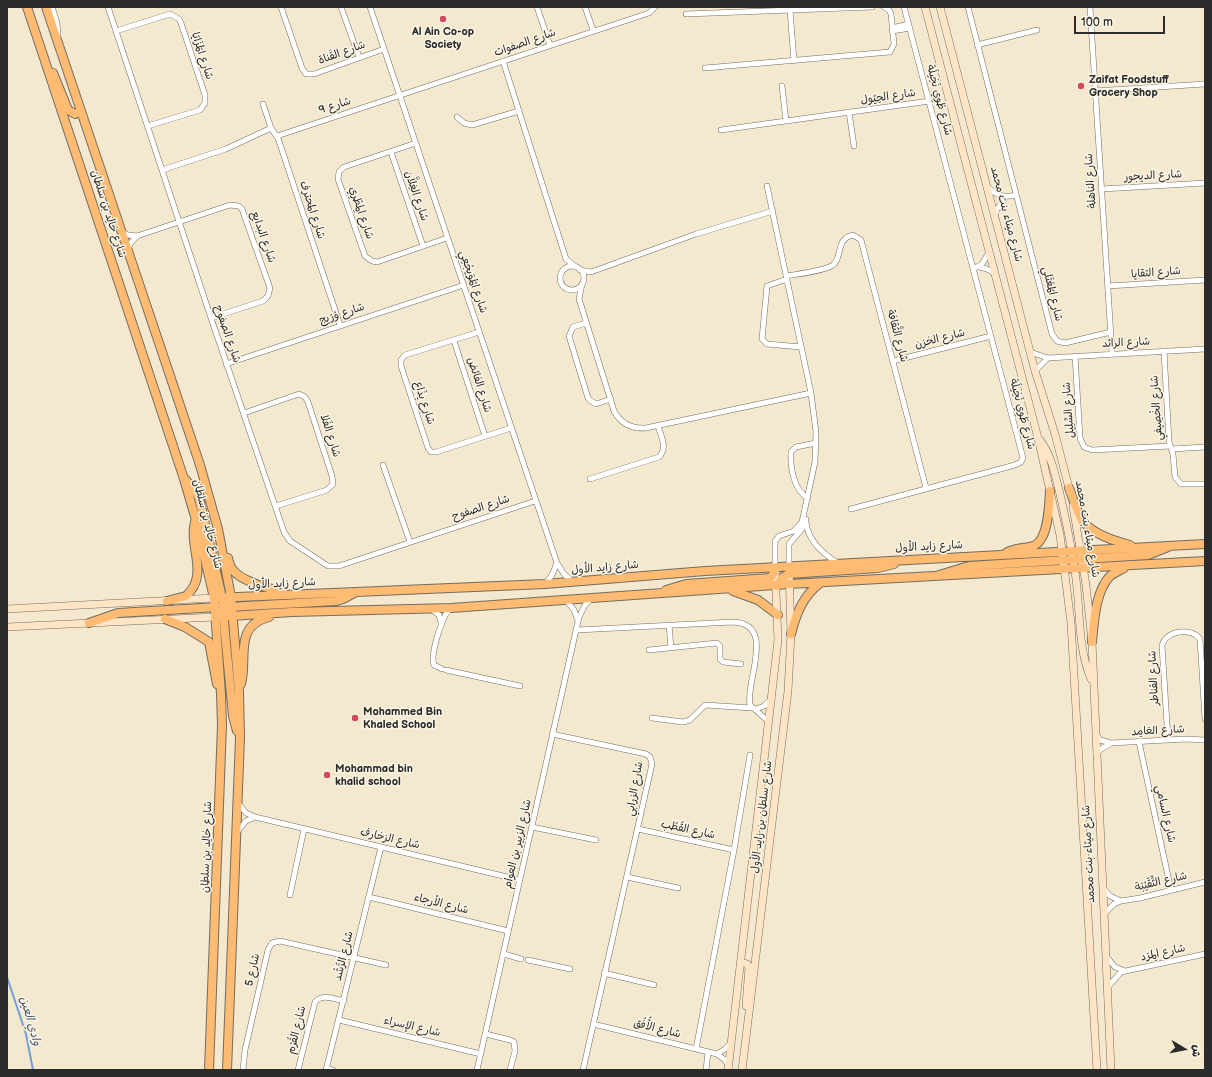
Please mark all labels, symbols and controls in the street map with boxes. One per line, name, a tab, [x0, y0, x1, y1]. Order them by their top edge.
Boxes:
scale bar	[1076, 8, 1167, 34]
marker: Al Ain Co-op Society	[438, 14, 448, 24]
text: 100 m	[1081, 15, 1113, 30]
place label: Al Ain Co-op Society	[412, 25, 474, 51]
street label: شارع الصفوات	[492, 26, 558, 60]
street label: شارع المَزَايَا	[188, 31, 216, 81]
street label: شارع القَناة	[317, 38, 367, 68]
street label: شارع طَوِي نَخِيلَة	[923, 63, 955, 137]
place label: Zaifat Foodstuff Grocery Shop	[1089, 73, 1169, 99]
marker: Zaifat Foodstuff Grocery Shop	[1076, 81, 1086, 91]
street label: شارع الحِيُول	[860, 87, 916, 107]
street label: شارع 9	[317, 95, 353, 117]
street label: شارع الناهلة	[1082, 153, 1100, 209]
street label: شارع ميثاء بنت محمد	[987, 165, 1025, 263]
street label: شارع خالِد بن سلطان	[88, 168, 128, 260]
street label: شارع الديجور	[1124, 168, 1182, 184]
street label: شارع الغِلاَّن	[401, 169, 431, 223]
street label: شارع المحترف	[296, 179, 328, 241]
street label: شارع المِطْرِي	[346, 185, 376, 241]
street label: شارع البدايع	[248, 209, 278, 265]
street label: شارع المُوَيجْعِي	[456, 249, 490, 315]
street label: شارع المُعْتَلي	[1039, 265, 1065, 323]
street label: شارع التقايا	[1131, 265, 1181, 281]
street label: شارع وْرَيج	[318, 300, 366, 328]
street label: شارع الصفوح	[211, 303, 243, 365]
street label: شارع الثَّقافة	[884, 308, 910, 364]
street label: شارع الخزن	[913, 326, 967, 352]
street label: شارع الرائد	[1101, 335, 1151, 351]
street label: شارع الفائض	[464, 356, 494, 414]
street label: شارع الخْصِيفي	[1148, 375, 1166, 441]
street label: شارع طَوِي نَخِيلَة	[1006, 377, 1038, 451]
street label: شارع يِذَاع	[411, 380, 437, 426]
street label: شارع السِّلِيل	[1060, 381, 1078, 439]
street label: شارع الفَلا	[317, 413, 343, 459]
street label: شارع خالِد بن سلطان	[190, 478, 224, 570]
street label: شارع ميثاء بنت محمد	[1072, 480, 1102, 578]
street label: شارع الصفوح	[450, 492, 512, 524]
street label: شارع زايد الأول	[895, 539, 963, 555]
street label: شارع زايد الأول	[571, 558, 639, 578]
street label: شارع زايد الأول	[248, 576, 316, 592]
street label: شارع القناطر	[1146, 650, 1162, 706]
place label: Mohammed Bin Khaled School	[363, 705, 442, 731]
marker: Mohammed Bin Khaled School	[350, 713, 360, 723]
street label: شارع العَامِد	[1131, 723, 1185, 739]
street label: شارع سلطان بن زايد الأول	[749, 760, 775, 874]
street label: شارع الزرابي	[624, 761, 646, 817]
place label: Mohammad bin khalid school	[335, 762, 413, 788]
marker: Mohammad bin khalid school	[322, 770, 332, 780]
street label: شارع السامي	[1152, 784, 1178, 844]
street label: شارع الزبير بن العوام	[501, 798, 535, 890]
street label: شارع خالِد بن سلطان	[199, 801, 215, 893]
street label: شارع ميثاء بنت محمد	[1080, 805, 1098, 903]
street label: شارع القُطُب	[660, 818, 716, 842]
street label: شارع الزخارف	[359, 826, 421, 852]
street label: شارع الثِّقَيْبَة	[1134, 870, 1188, 894]
street label: شارع الأرجاء	[412, 891, 470, 917]
street label: شارع الرُّشْد	[331, 930, 357, 982]
street label: شارع المِرَد	[1139, 942, 1187, 964]
street label: شارع 5	[243, 952, 263, 988]
water label: وادي العين	[16, 995, 44, 1047]
street label: شارع القُرْم	[285, 1004, 309, 1056]
street label: شارع الإسراء	[382, 1014, 442, 1040]
street label: شارع الأُفُق	[632, 1017, 682, 1041]
north arrow	[1164, 1029, 1204, 1069]
text: ش	[1189, 1044, 1204, 1058]

